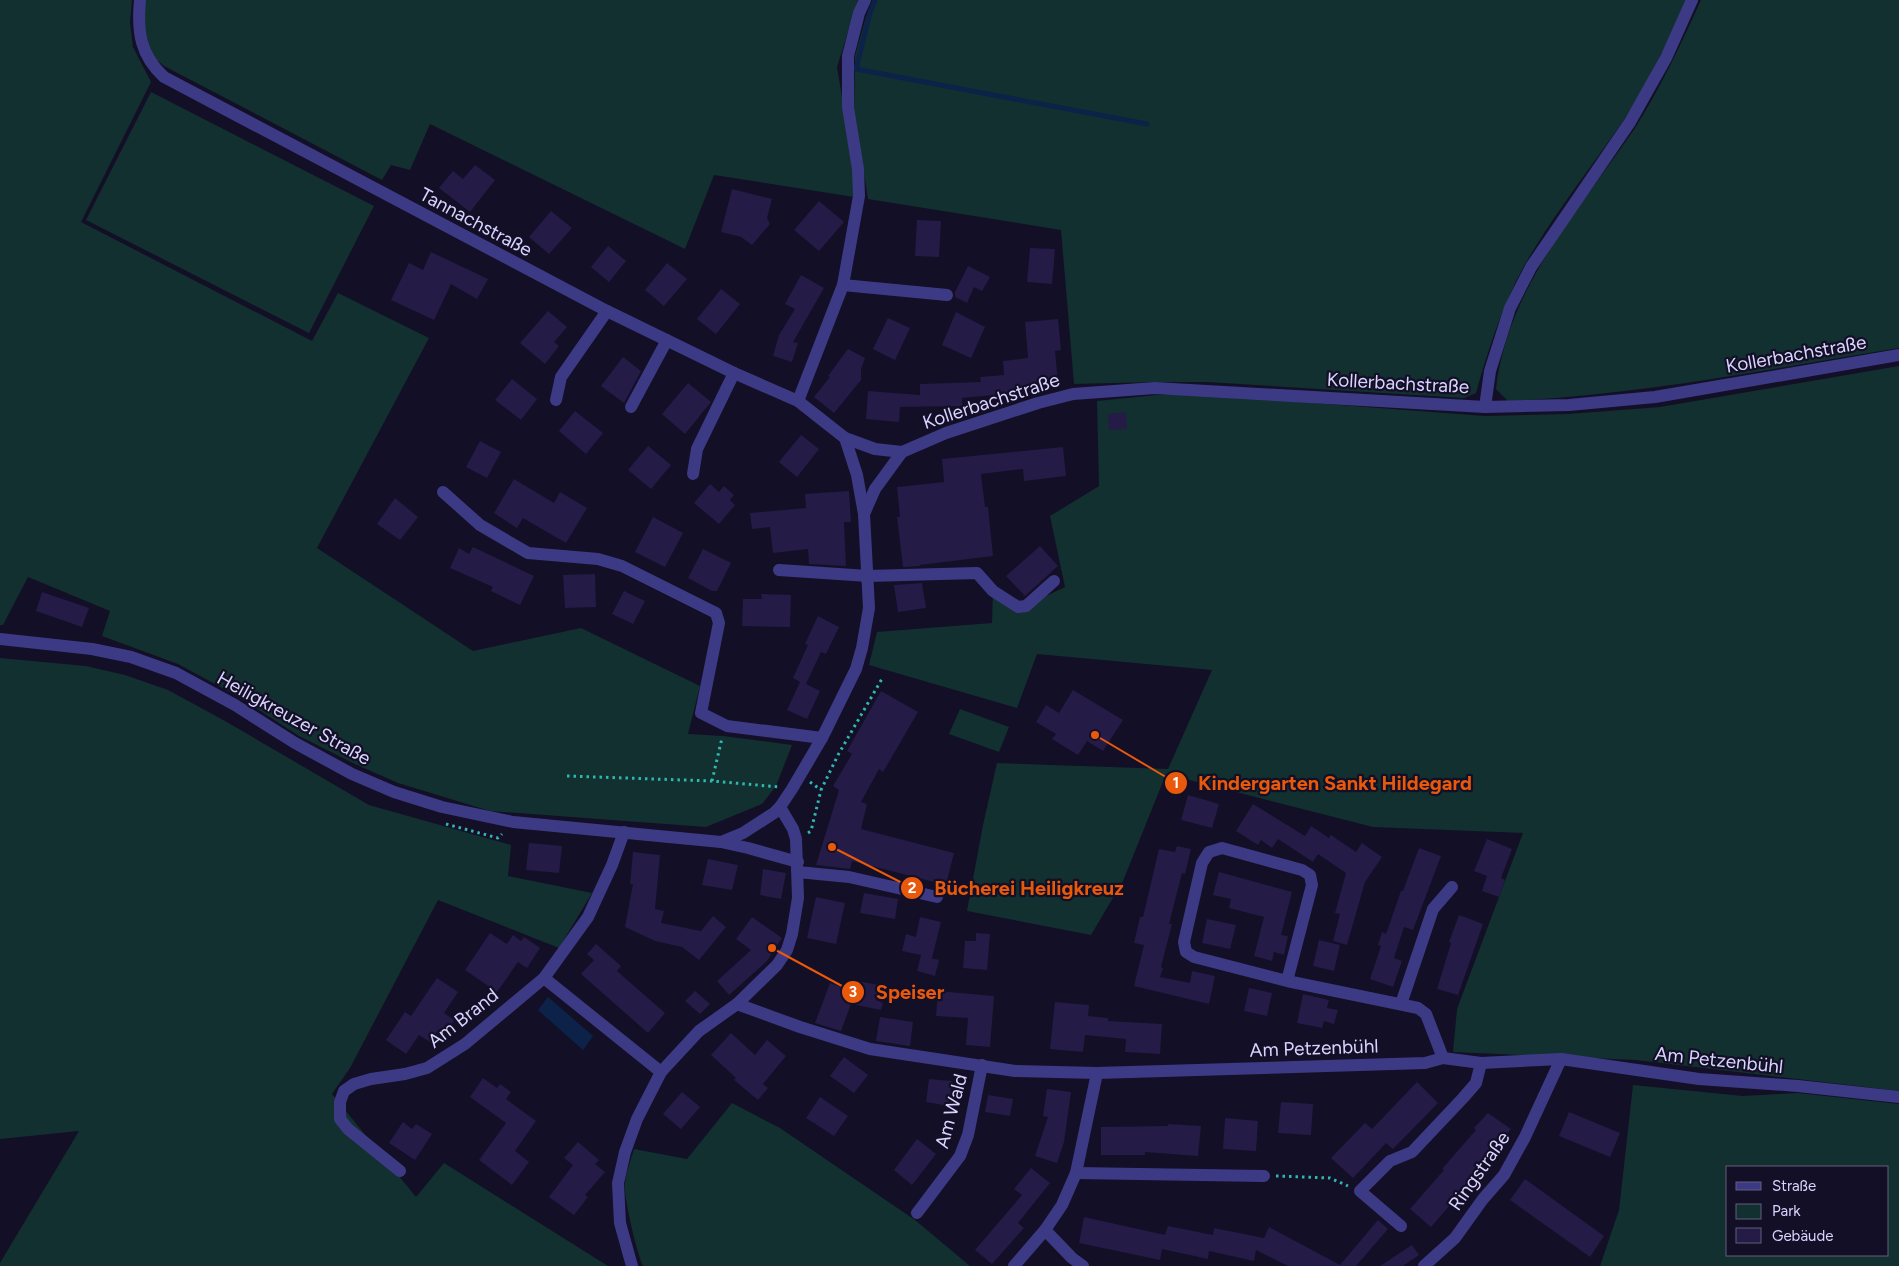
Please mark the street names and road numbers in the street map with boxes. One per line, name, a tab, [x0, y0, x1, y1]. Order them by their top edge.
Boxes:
street label: Tannachstraße	[416, 183, 536, 261]
street label: Kollerbachstraße	[1724, 330, 1868, 378]
street label: Kollerbachstraße	[920, 368, 1062, 434]
street label: Kollerbachstraße	[1326, 368, 1470, 398]
street label: Heiligkreuzer Straße	[213, 666, 375, 770]
street label: Am Brand	[423, 983, 503, 1053]
street label: Am Petzenbühl	[1249, 1034, 1379, 1062]
street label: Am Petzenbühl	[1654, 1042, 1784, 1078]
street label: Am Wald	[930, 1071, 972, 1151]
street label: Ringstraße	[1443, 1127, 1515, 1215]

